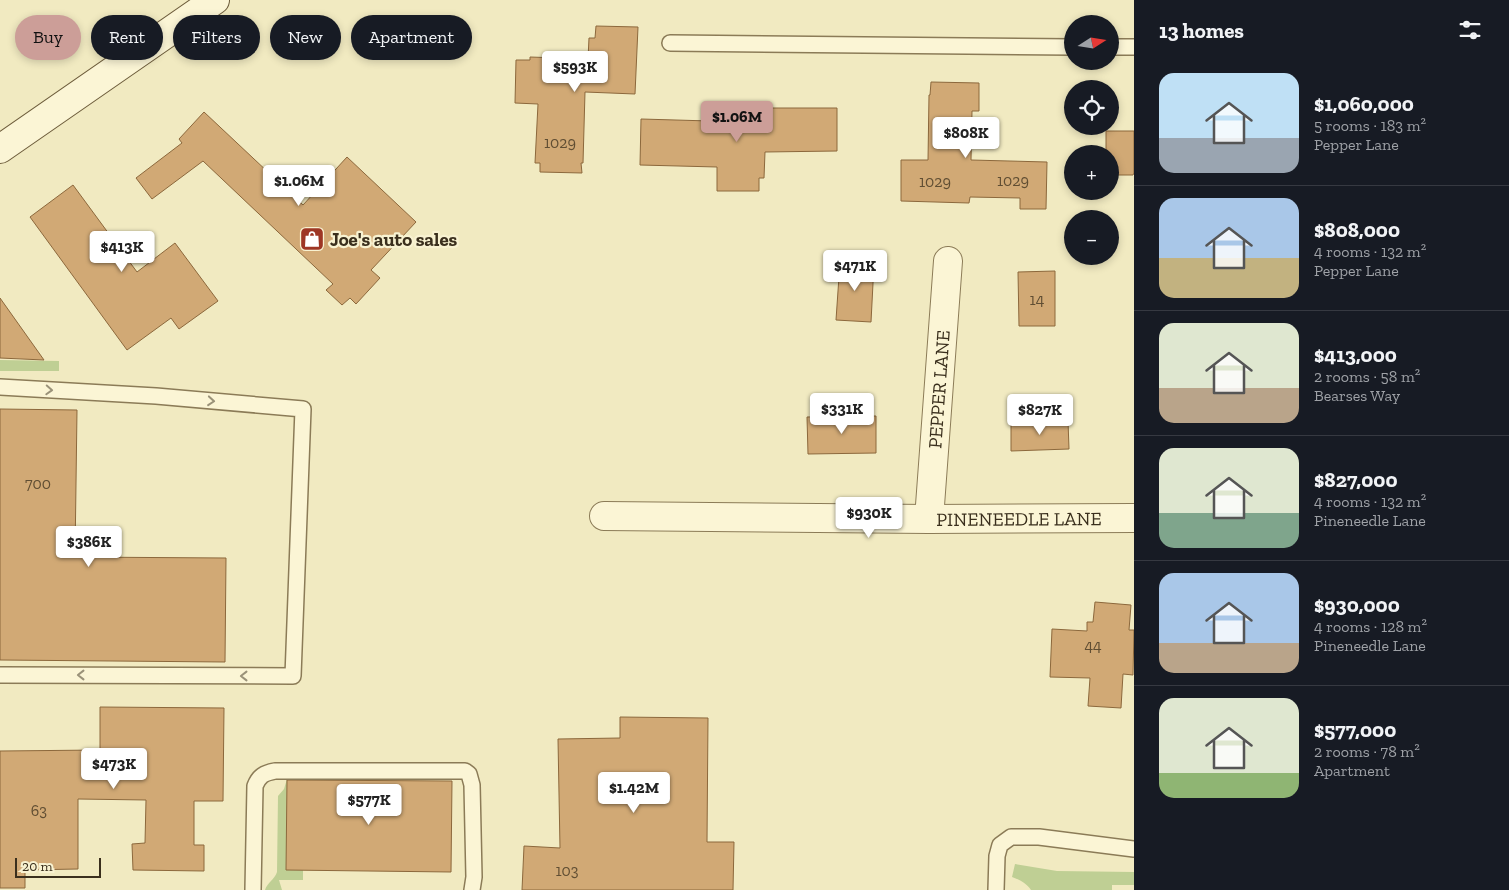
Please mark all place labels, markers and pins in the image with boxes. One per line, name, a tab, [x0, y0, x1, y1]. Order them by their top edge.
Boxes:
pin: $593K	[540, 51, 610, 93]
pin: $1.06M	[696, 100, 778, 143]
pin: $808K	[931, 116, 1001, 159]
pin: $1.06M	[258, 164, 340, 207]
shop icon: Joe's auto sales	[299, 226, 325, 252]
place label: Joe's auto sales	[330, 228, 458, 251]
pin: $413K	[87, 230, 157, 273]
pin: $471K	[820, 250, 890, 292]
pin: $331K	[807, 392, 877, 435]
pin: $827K	[1005, 394, 1075, 436]
pin: $930K	[834, 496, 904, 539]
pin: $386K	[54, 526, 124, 568]
pin: $473K	[79, 748, 149, 790]
pin: $1.42M	[593, 772, 675, 814]
pin: $577K	[334, 784, 404, 826]

